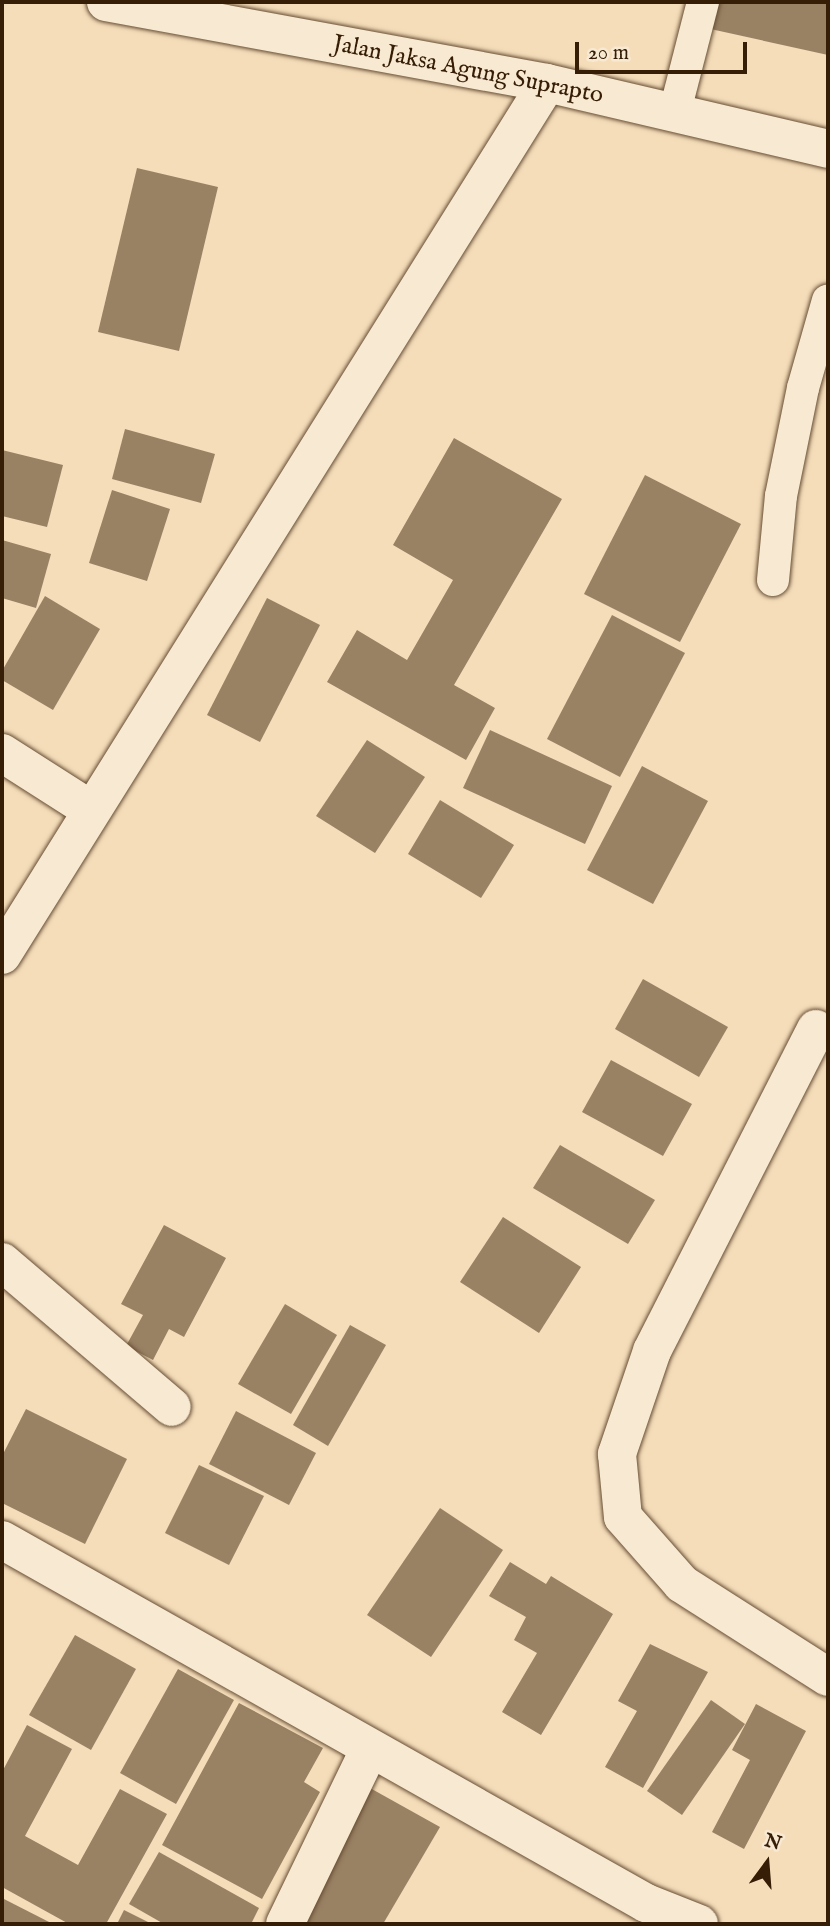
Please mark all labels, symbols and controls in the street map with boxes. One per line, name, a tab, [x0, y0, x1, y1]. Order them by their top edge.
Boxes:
scale bar	[578, 28, 750, 72]
street label: Jalan Jaksa Agung Suprapto	[330, 30, 606, 110]
text: 20 m	[588, 40, 629, 67]
north arrow	[732, 1828, 802, 1898]
text: N	[762, 1829, 784, 1857]

